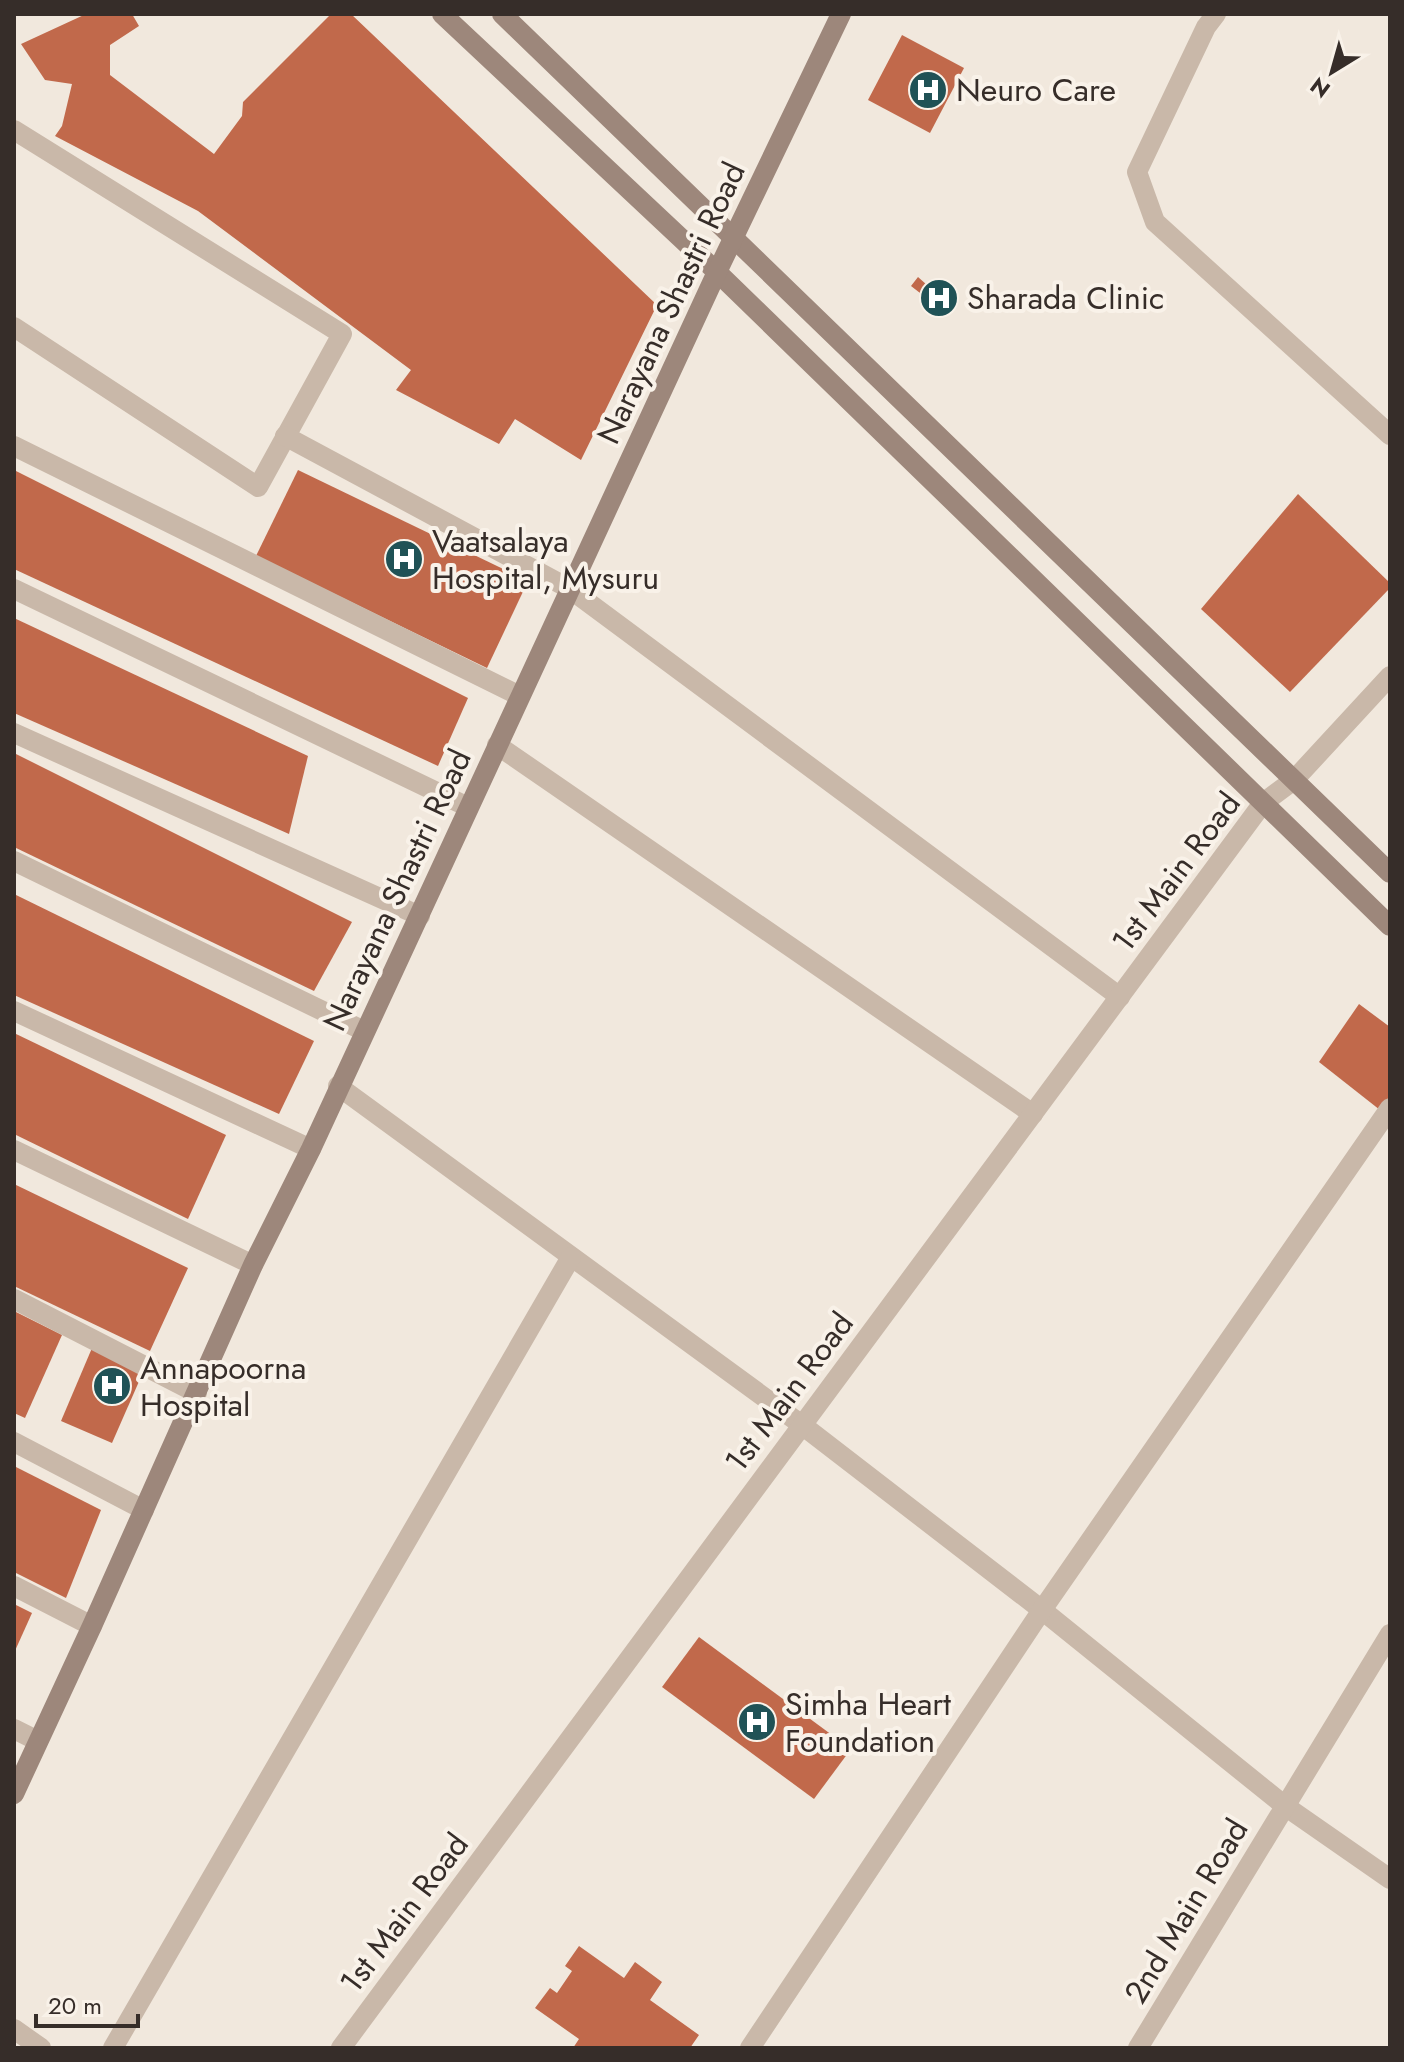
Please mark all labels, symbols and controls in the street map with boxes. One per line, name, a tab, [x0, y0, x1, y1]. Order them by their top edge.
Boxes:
north arrow	[1292, 32, 1372, 112]
place label: Neuro Care	[956, 67, 1116, 113]
hospital icon: Neuro Care	[907, 69, 949, 111]
text: N	[1303, 70, 1337, 106]
street label: Narayana Shastri Road	[586, 155, 756, 451]
place label: Sharada Clinic	[967, 275, 1164, 321]
hospital icon: Sharada Clinic	[918, 277, 960, 319]
place label: Vaatsalaya Hospital, Mysuru	[432, 518, 659, 601]
hospital icon: Vaatsalaya Hospital, Mysuru	[383, 538, 425, 580]
street label: Narayana Shastri Road	[312, 742, 482, 1038]
street label: 1st Main Road	[1101, 782, 1251, 962]
street label: 1st Main Road	[714, 1302, 864, 1482]
place label: Annapoorna Hospital	[140, 1345, 306, 1428]
hospital icon: Annapoorna Hospital	[91, 1365, 133, 1407]
place label: Simha Heart Foundation	[785, 1681, 951, 1764]
hospital icon: Simha Heart Foundation	[736, 1701, 778, 1743]
street label: 2nd Main Road	[1113, 1810, 1259, 2012]
street label: 1st Main Road	[329, 1823, 479, 2003]
scale bar	[36, 1978, 138, 2028]
text: 20 m	[48, 1988, 102, 2023]

